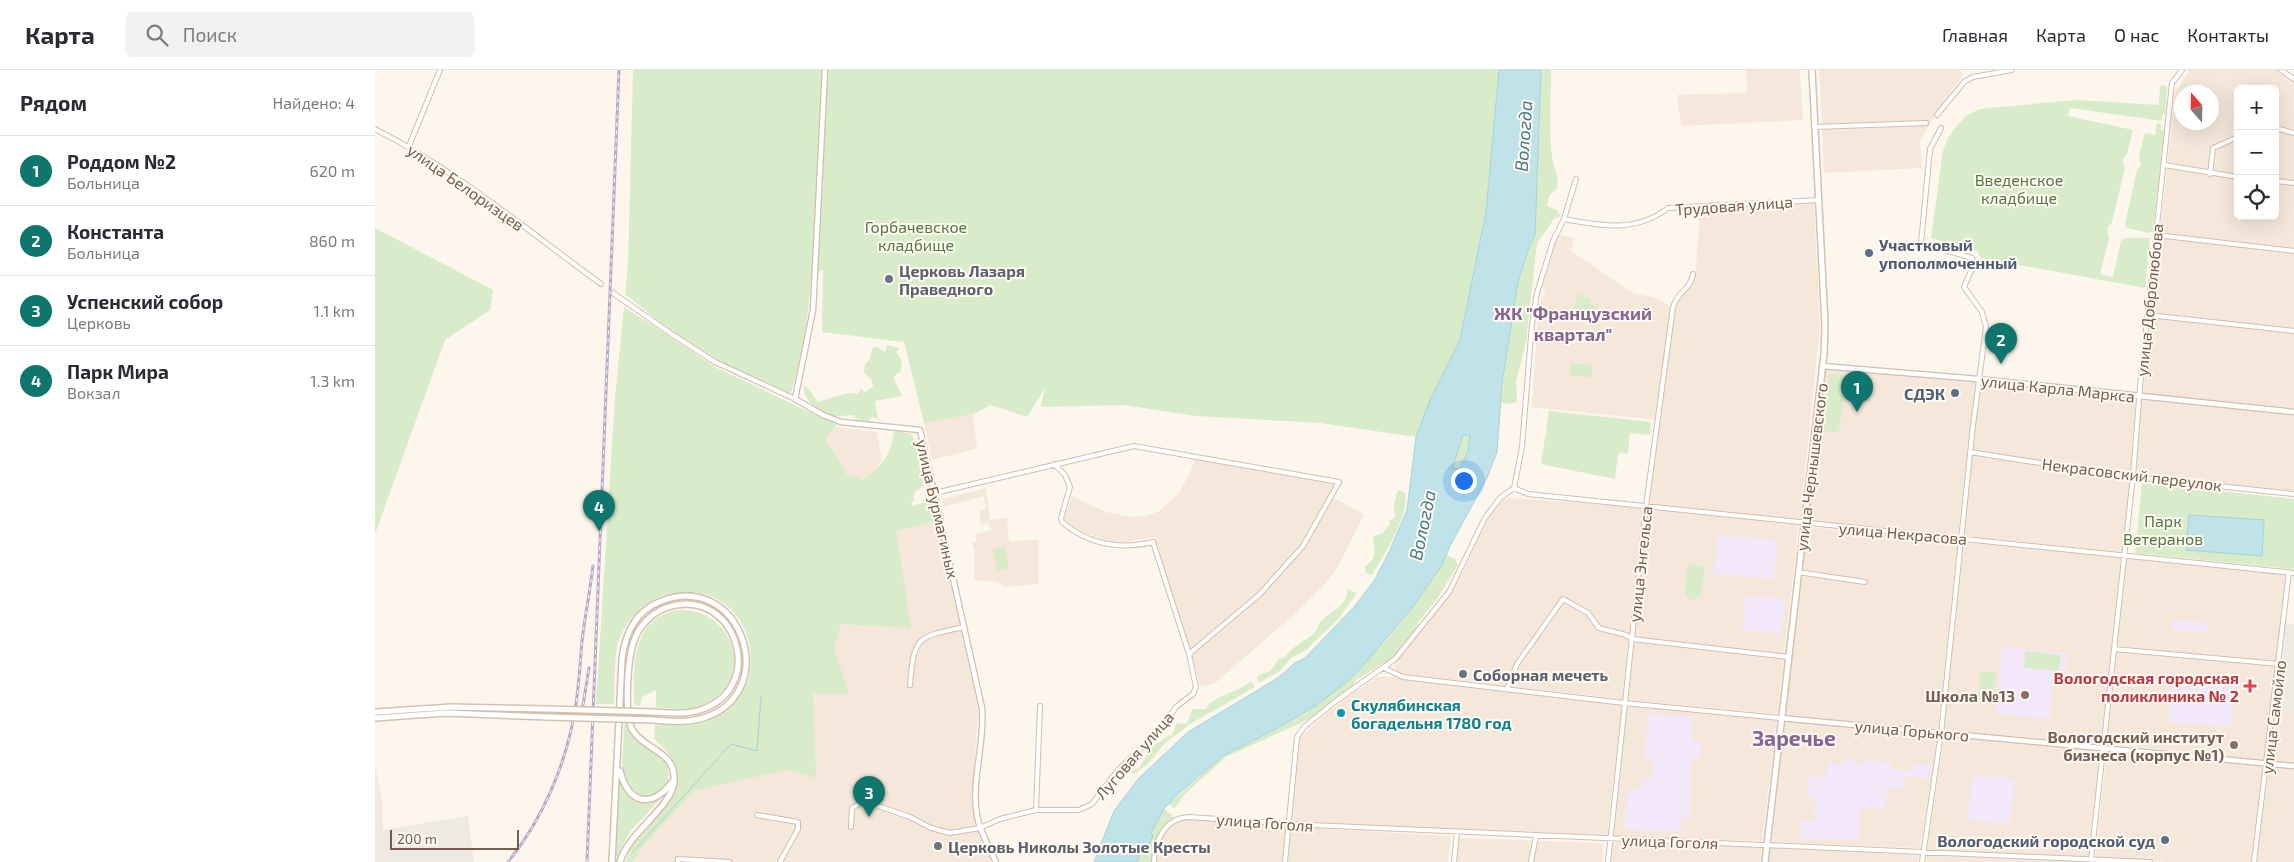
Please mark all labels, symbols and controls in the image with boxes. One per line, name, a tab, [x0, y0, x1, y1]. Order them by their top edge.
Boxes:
search box	[125, 12, 475, 57]
text: Карта	[25, 20, 95, 49]
icon: search	[143, 21, 171, 49]
text: Поиск	[183, 23, 237, 46]
text: Главная	[1942, 24, 2008, 46]
text: Карта	[2036, 24, 2086, 46]
text: О нас	[2114, 24, 2159, 46]
text: Контакты	[2187, 24, 2269, 46]
north arrow	[2174, 85, 2219, 130]
map controls	[2234, 85, 2279, 220]
button: +	[2234, 85, 2279, 130]
text: Рядом	[20, 90, 87, 115]
text: Найдено: 4	[272, 93, 355, 112]
water label: Вологда	[1510, 100, 1536, 172]
button: −	[2234, 130, 2279, 175]
street label: улица Белоризцев	[403, 140, 528, 235]
text: Роддом №2	[67, 150, 176, 173]
text: 1	[33, 161, 39, 180]
text: 620 m	[310, 161, 355, 180]
park label: Введенское кладбище	[1975, 170, 2063, 207]
text: Больница	[67, 173, 140, 192]
button: locate	[2234, 175, 2279, 220]
street label: Трудовая улица	[1674, 191, 1794, 220]
park label: Горбачевское кладбище	[865, 217, 967, 254]
text: Константа	[67, 220, 164, 243]
street label: улица Добролюбова	[2132, 223, 2167, 378]
text: 2	[31, 231, 41, 250]
text: 860 m	[309, 231, 355, 250]
place label: Участковый упополмоченный	[1879, 235, 2017, 272]
text: Больница	[67, 243, 140, 262]
marker: Участковый упополмоченный	[1863, 247, 1875, 259]
place label: Церковь Лазаря Праведного	[899, 261, 1025, 298]
marker: Церковь Лазаря Праведного	[883, 273, 895, 285]
text: Успенский собор	[67, 290, 223, 313]
text: 3	[31, 301, 41, 320]
text: 1.1 km	[314, 301, 355, 320]
district label: ЖК "Французский квартал"	[1494, 302, 1652, 345]
text: Церковь	[67, 313, 131, 332]
pin: 2	[1985, 323, 2017, 364]
text: Парк Мира	[67, 360, 169, 383]
street label: улица Карла Маркса	[1980, 370, 2136, 407]
text: 4	[31, 371, 41, 390]
text: 1.3 km	[310, 371, 355, 390]
pin: 1	[1841, 371, 1873, 412]
street label: улица Чернышевского	[1791, 382, 1832, 552]
text: Вокзал	[67, 383, 120, 402]
place label: СДЭК	[1904, 384, 1945, 403]
marker: СДЭК	[1949, 387, 1961, 399]
street label: улица Бурмагиных	[912, 437, 963, 581]
street label: Некрасовский переулок	[2041, 454, 2223, 496]
your location	[1451, 468, 1477, 494]
water label: Вологда	[1404, 488, 1440, 562]
pin: 4	[583, 490, 615, 531]
street label: улица Энгельса	[1624, 505, 1657, 623]
park label: Парк Ветеранов	[2123, 511, 2203, 548]
street label: улица Некрасова	[1838, 518, 1968, 549]
street label: улица Самойло	[2257, 659, 2290, 775]
place label: Соборная мечеть	[1473, 665, 1609, 684]
marker: Соборная мечеть	[1457, 668, 1469, 680]
place label: Вологодская городская поликлиника № 2	[2054, 668, 2239, 705]
marker: Вологодская городская поликлиника № 2	[2243, 679, 2257, 693]
place label: Школа №13	[1925, 686, 2015, 705]
marker: Школа №13	[2019, 689, 2031, 701]
place label: Скулябинская богадельня 1780 год	[1351, 695, 1512, 732]
street label: Луговая улица	[1091, 707, 1178, 803]
marker: Скулябинская богадельня 1780 год	[1335, 707, 1347, 719]
street label: улица Горького	[1854, 716, 1970, 745]
district label: Заречье	[1752, 725, 1836, 750]
place label: Вологодский институт бизнеса (корпус №1)	[2047, 727, 2224, 764]
marker: Вологодский институт бизнеса (корпус №1)	[2228, 739, 2240, 751]
pin: 3	[853, 776, 885, 817]
street label: улица Гоголя	[1216, 809, 1314, 836]
scale bar	[390, 827, 519, 850]
text: 200 m	[397, 830, 437, 847]
street label: улица Гоголя	[1621, 830, 1719, 853]
place label: Вологодский городской суд	[1937, 831, 2155, 850]
marker: Вологодский городской суд	[2159, 834, 2171, 846]
place label: Церковь Николы Золотые Кресты	[948, 837, 1211, 856]
marker: Церковь Николы Золотые Кресты	[932, 840, 944, 852]

